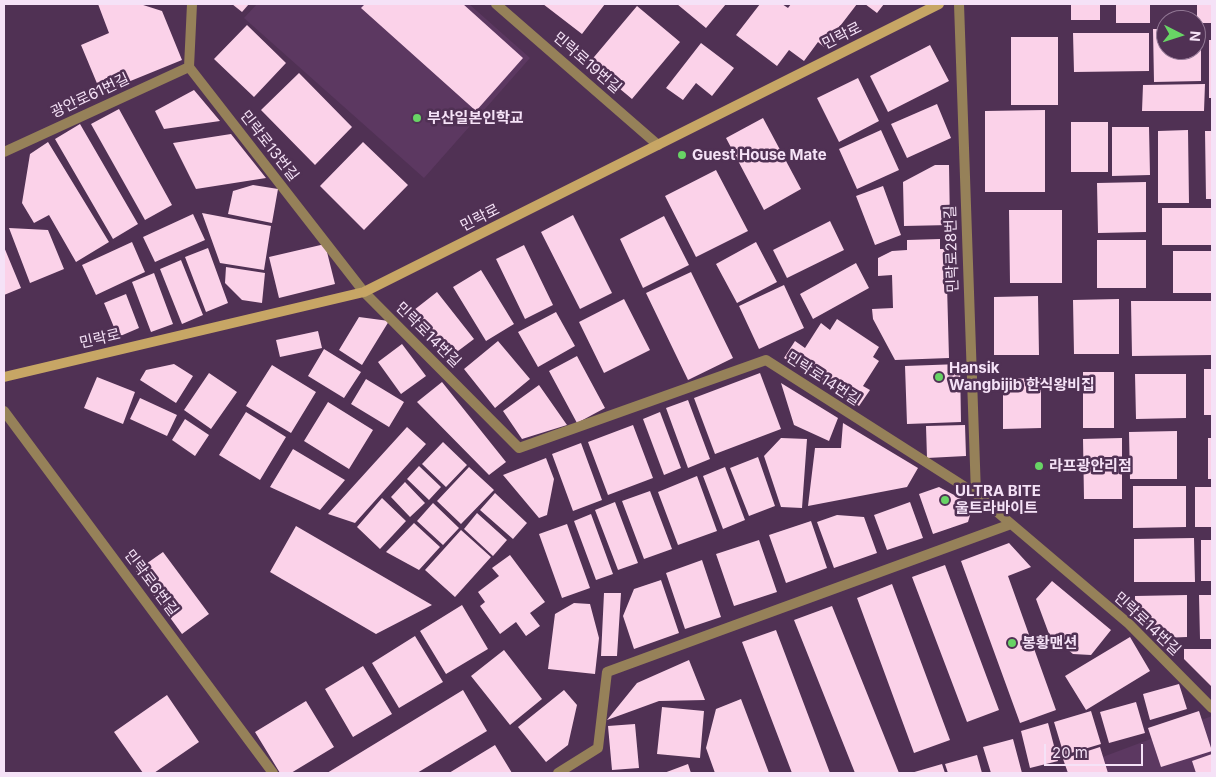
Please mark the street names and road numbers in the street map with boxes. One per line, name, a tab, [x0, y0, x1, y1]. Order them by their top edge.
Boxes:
street label: 민락로	[819, 19, 865, 53]
street label: 민락로19번길	[549, 29, 625, 97]
street label: 광안로61번길	[48, 70, 132, 122]
street label: 민락로13번길	[236, 107, 302, 185]
street label: 민락로	[457, 201, 503, 235]
street label: 민락로28번길	[941, 205, 963, 293]
street label: 민락로14번길	[392, 299, 464, 371]
street label: 민락로	[78, 326, 122, 352]
street label: 민락로14번길	[783, 348, 863, 410]
street label: 민락로6번길	[120, 546, 182, 620]
street label: 민락로14번길	[1110, 589, 1184, 659]

